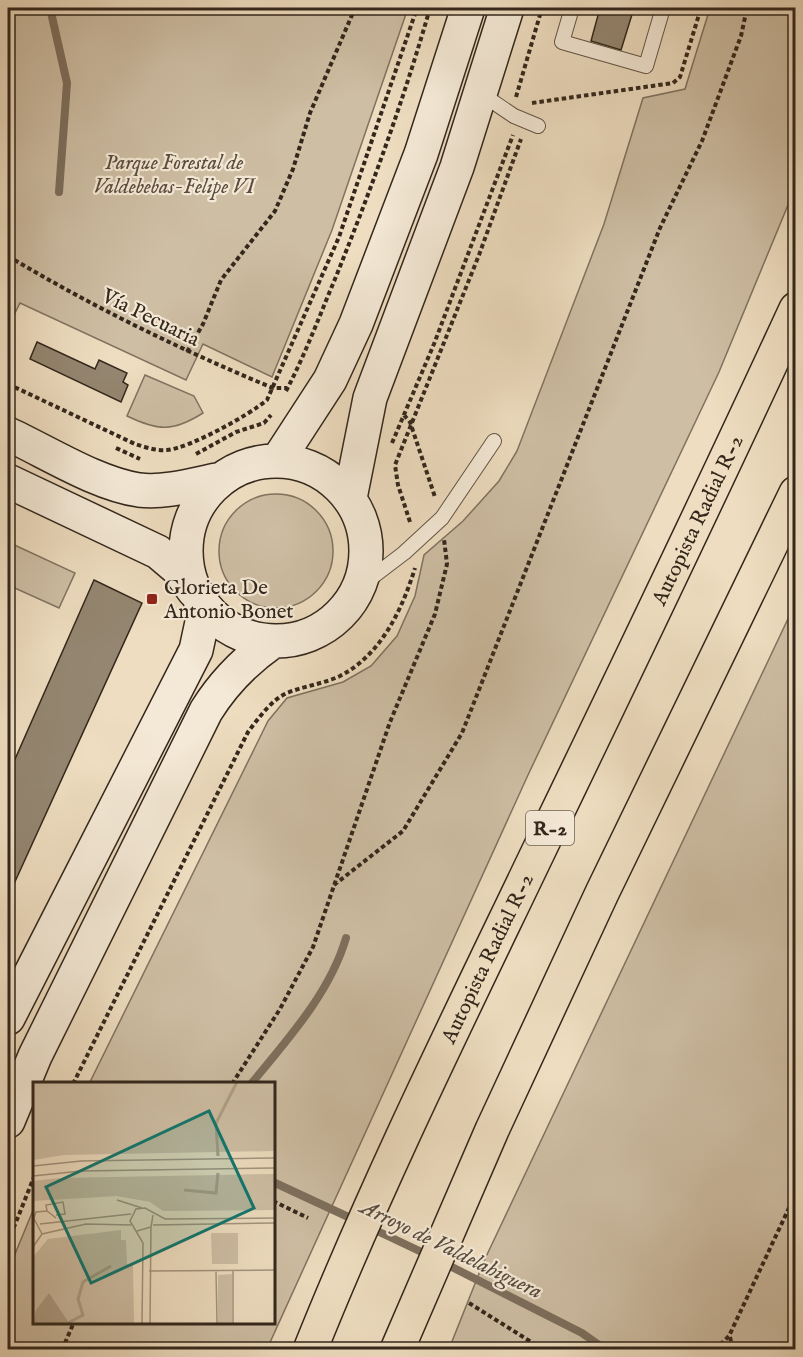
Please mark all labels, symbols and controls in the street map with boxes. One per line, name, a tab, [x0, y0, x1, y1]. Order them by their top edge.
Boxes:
park label: Parque Forestal de Valdebebas-Felipe VI	[93, 150, 256, 201]
street label: Vía Pecuaria	[96, 283, 204, 354]
street label: Autopista Radial R-2	[646, 431, 750, 611]
place label: Glorieta De Antonio Bonet	[163, 575, 294, 626]
marker: Glorieta De Antonio Bonet	[145, 592, 159, 606]
road number: R-2	[526, 811, 574, 845]
street label: Autopista Radial R-2	[436, 869, 541, 1049]
inset map	[33, 1082, 274, 1324]
water label: Arroyo de Valdelahiguera	[354, 1193, 547, 1306]

